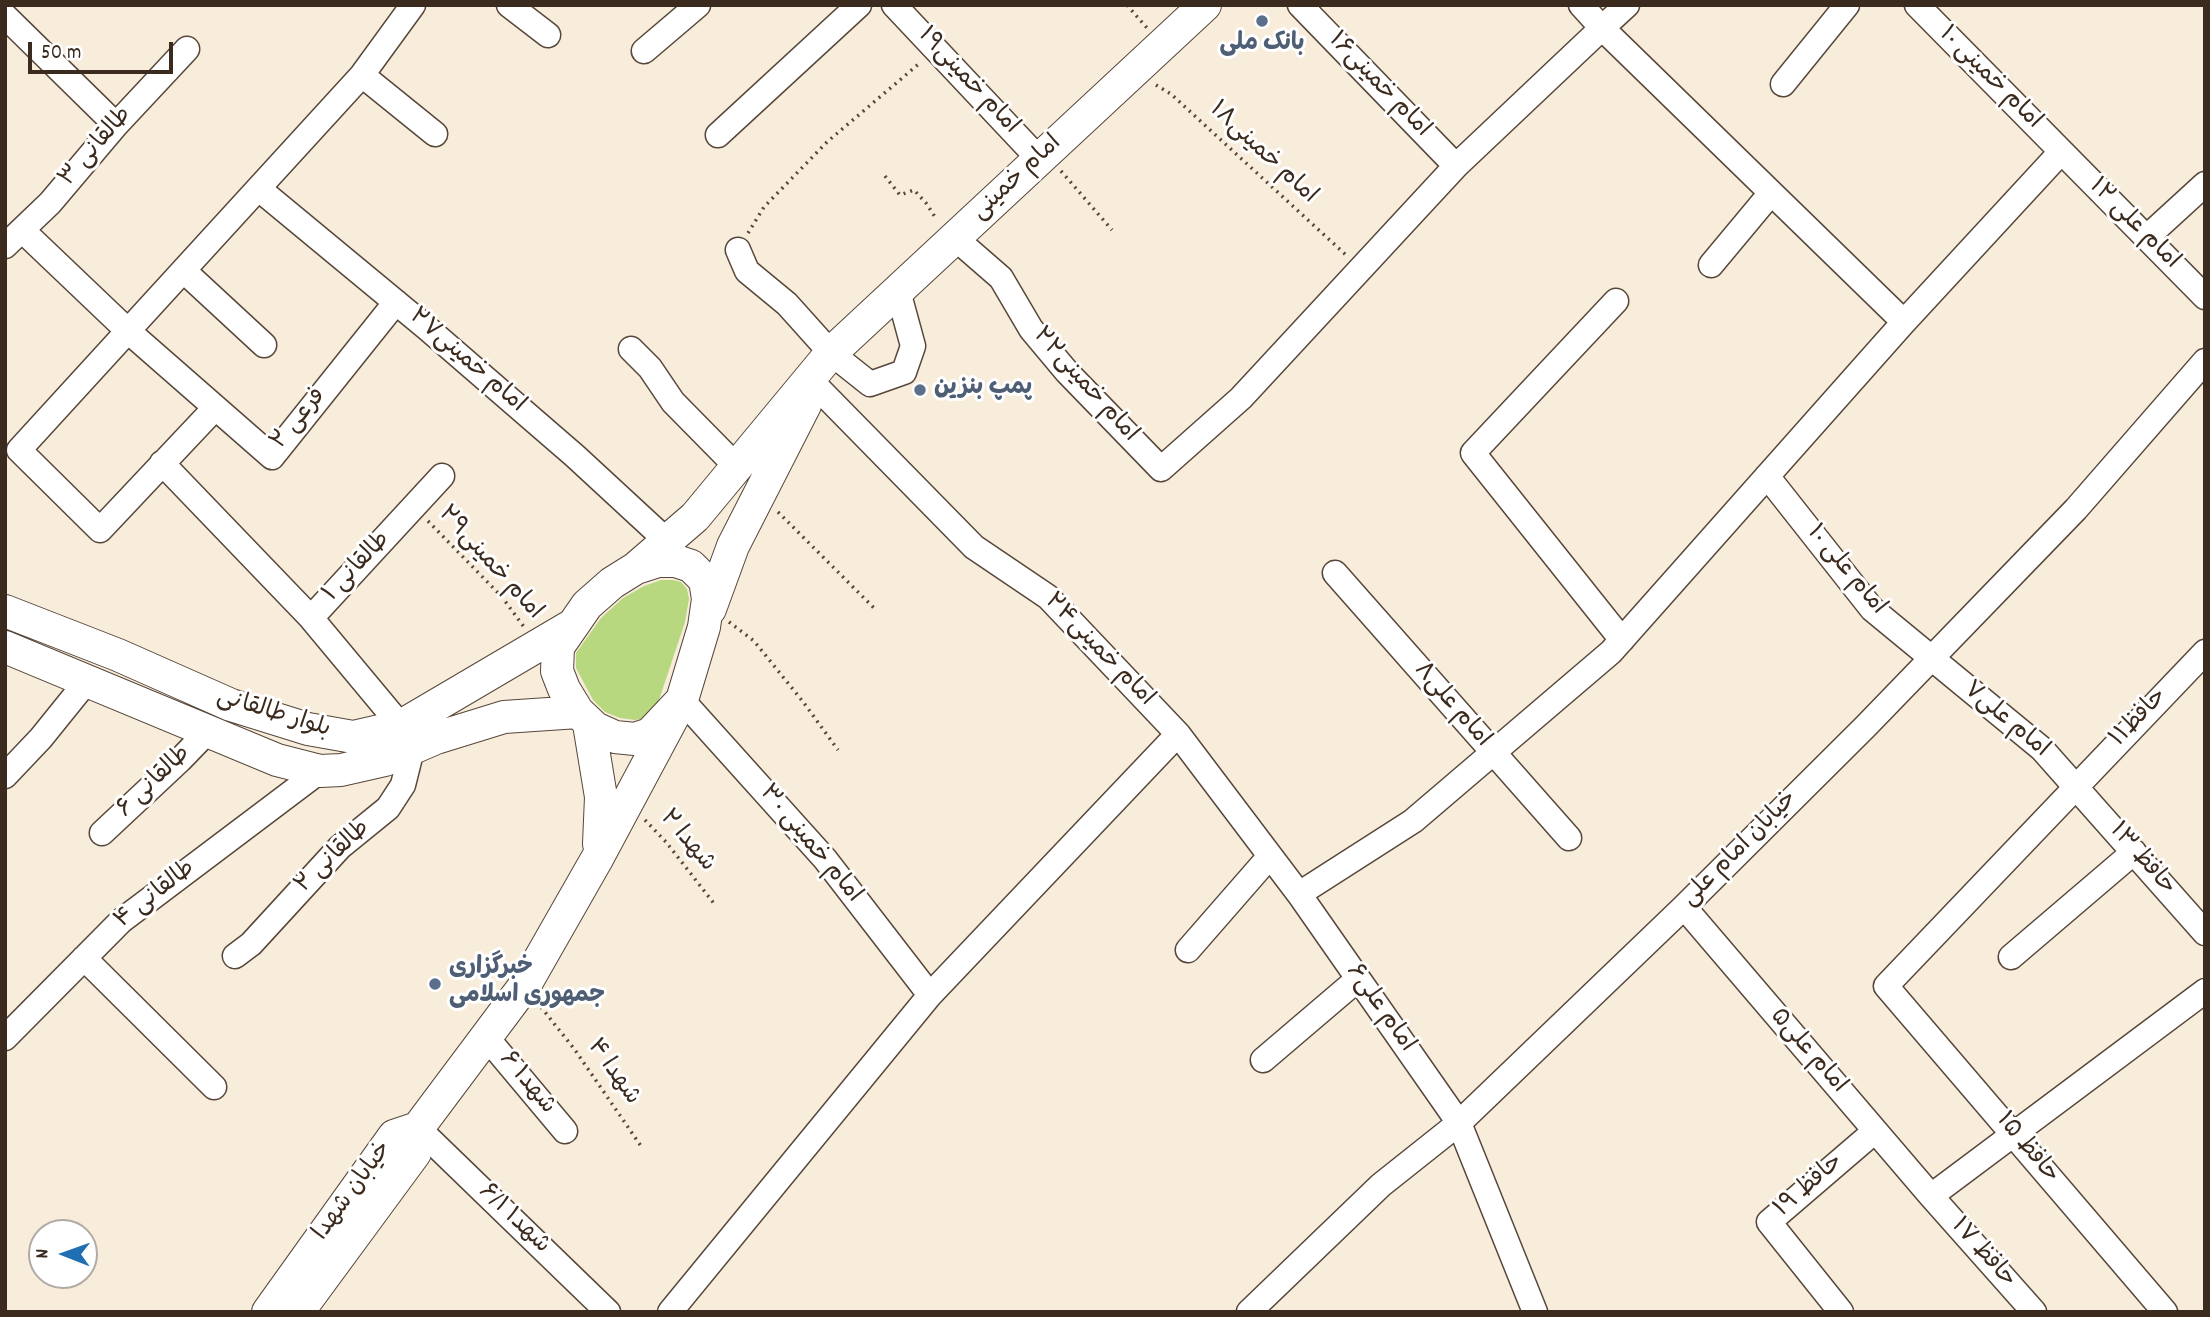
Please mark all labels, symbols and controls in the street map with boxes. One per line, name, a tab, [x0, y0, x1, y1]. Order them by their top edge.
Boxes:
marker: بانک ملی	[1254, 13, 1270, 29]
street label: امام خمینی ۱۰	[1931, 21, 2047, 137]
street label: امام خمینی۱۹	[910, 23, 1024, 141]
street label: امام خمینی۱۶	[1321, 27, 1435, 145]
scale bar	[32, 28, 177, 72]
place label: بانک ملی	[1219, 32, 1305, 60]
text: 50 m	[41, 39, 81, 69]
street label: امام خمینی۱۸	[1202, 97, 1322, 211]
street label: طالقانی ۳	[54, 102, 140, 194]
street label: امام خمینی	[967, 130, 1069, 228]
street label: امام علی ۱۲	[2081, 173, 2185, 277]
street label: امام خمینی۲۷	[402, 304, 530, 420]
street label: امام خمینی۲۲	[1025, 323, 1143, 449]
place label: پمپ بنزین	[934, 376, 1032, 404]
marker: پمپ بنزین	[912, 382, 928, 398]
street label: فرعی ۲	[266, 383, 334, 457]
street label: امام خمینی۲۹	[430, 501, 548, 627]
street label: امام علی ۱۰	[1799, 520, 1891, 622]
street label: طالقانی ۱	[318, 527, 398, 609]
street label: امام خمینی۲۴	[1037, 588, 1159, 714]
street label: امام علی۸	[1406, 657, 1496, 755]
street label: امام علی۷	[1956, 677, 2054, 765]
street label: بلوار طالقانی	[213, 684, 333, 746]
street label: حافظ۱۱	[2105, 684, 2175, 754]
street label: طالقانی ۶	[112, 741, 198, 825]
street label: امام خمینی ۳۰	[751, 780, 867, 910]
street label: خیابان امام علی	[1677, 786, 1805, 914]
street label: شهدا ۲	[652, 805, 720, 879]
street label: طالقانی ۲	[291, 815, 377, 901]
street label: حافظ ۱۳	[2102, 818, 2180, 902]
street label: طالقانی ۴	[110, 855, 202, 937]
place label: خبرگزاری جمهوری اسلامی	[449, 956, 605, 1012]
street label: امام علی۶	[1338, 959, 1420, 1059]
marker: خبرگزاری جمهوری اسلامی	[427, 976, 443, 992]
street label: امام علی۵	[1762, 1004, 1852, 1100]
street label: شهدا ۴	[579, 1034, 645, 1112]
street label: شهد۱ ۶	[491, 1047, 561, 1121]
street label: حافظ ۱۵	[1988, 1108, 2064, 1190]
street label: خیابان شهدا	[308, 1137, 400, 1247]
street label: حافظ ۱۹	[1770, 1149, 1850, 1225]
street label: شهد۱ ۶/۱	[471, 1179, 555, 1261]
street label: حافظ ۱۷	[1943, 1213, 2021, 1295]
north arrow	[28, 1219, 98, 1289]
text: N	[30, 1249, 57, 1259]

